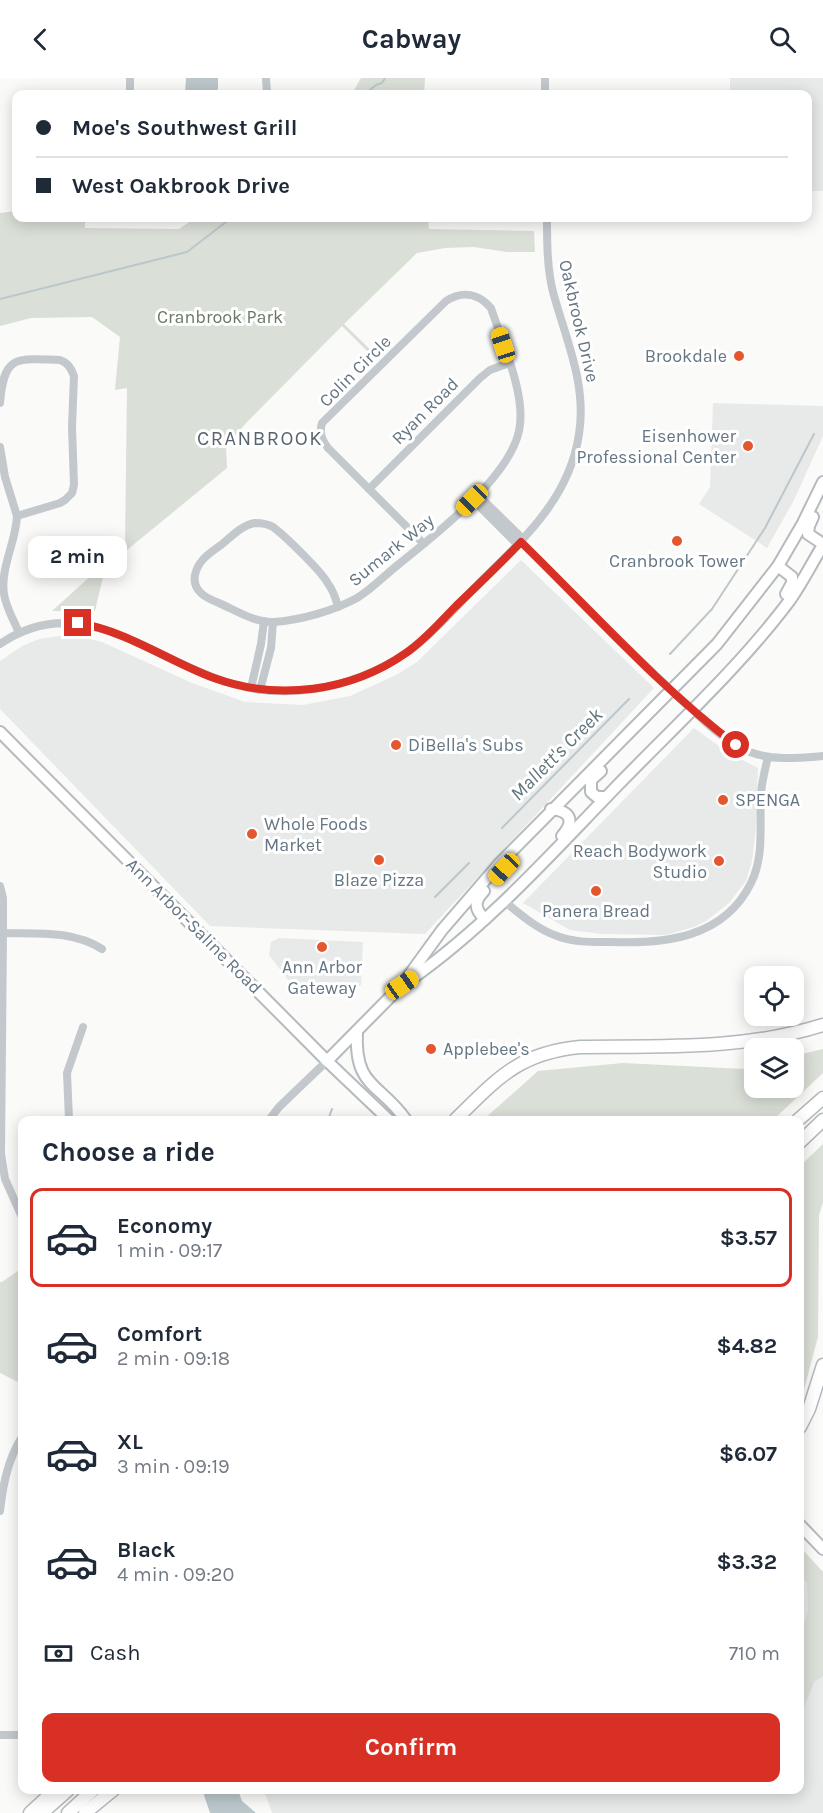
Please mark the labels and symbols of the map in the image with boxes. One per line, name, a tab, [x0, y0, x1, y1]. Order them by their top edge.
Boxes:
street label: Oakbrook Drive	[554, 258, 604, 384]
park label: Cranbrook Park	[157, 306, 283, 328]
car	[489, 325, 517, 365]
street label: Colin Circle	[314, 330, 396, 412]
place label: Brookdale	[645, 345, 727, 367]
marker: Brookdale	[732, 349, 746, 363]
street label: Ryan Road	[387, 373, 463, 449]
place label: Eisenhower Professional Center	[576, 425, 736, 468]
district label: CRANBROOK	[197, 427, 323, 450]
marker: Eisenhower Professional Center	[741, 439, 755, 453]
car	[453, 481, 491, 519]
street label: Sumark Way	[344, 509, 439, 591]
marker: Cranbrook Tower	[670, 534, 684, 548]
callout: 2 min	[28, 536, 128, 578]
place label: Cranbrook Tower	[609, 550, 745, 572]
route end	[64, 609, 91, 636]
water label: Mallett's Creek	[505, 703, 608, 805]
route start	[722, 731, 749, 758]
place label: DiBella's Subs	[408, 734, 524, 756]
marker: DiBella's Subs	[389, 738, 403, 752]
place label: SPENGA	[735, 789, 800, 811]
marker: SPENGA	[716, 793, 730, 807]
place label: Whole Foods Market	[264, 813, 368, 856]
marker: Whole Foods Market	[245, 827, 259, 841]
place label: Reach Bodywork Studio	[573, 840, 707, 883]
car	[485, 850, 523, 888]
street label: Ann Arbor-Saline Road	[121, 853, 267, 999]
marker: Blaze Pizza	[372, 853, 386, 867]
marker: Reach Bodywork Studio	[712, 854, 726, 868]
place label: Blaze Pizza	[334, 869, 424, 891]
marker: Panera Bread	[589, 884, 603, 898]
place label: Panera Bread	[542, 900, 650, 922]
marker: Ann Arbor Gateway	[315, 940, 329, 954]
place label: Ann Arbor Gateway	[282, 956, 363, 999]
car	[382, 967, 422, 1003]
place label: Applebee's	[443, 1038, 530, 1060]
marker: Applebee's	[424, 1042, 438, 1056]

